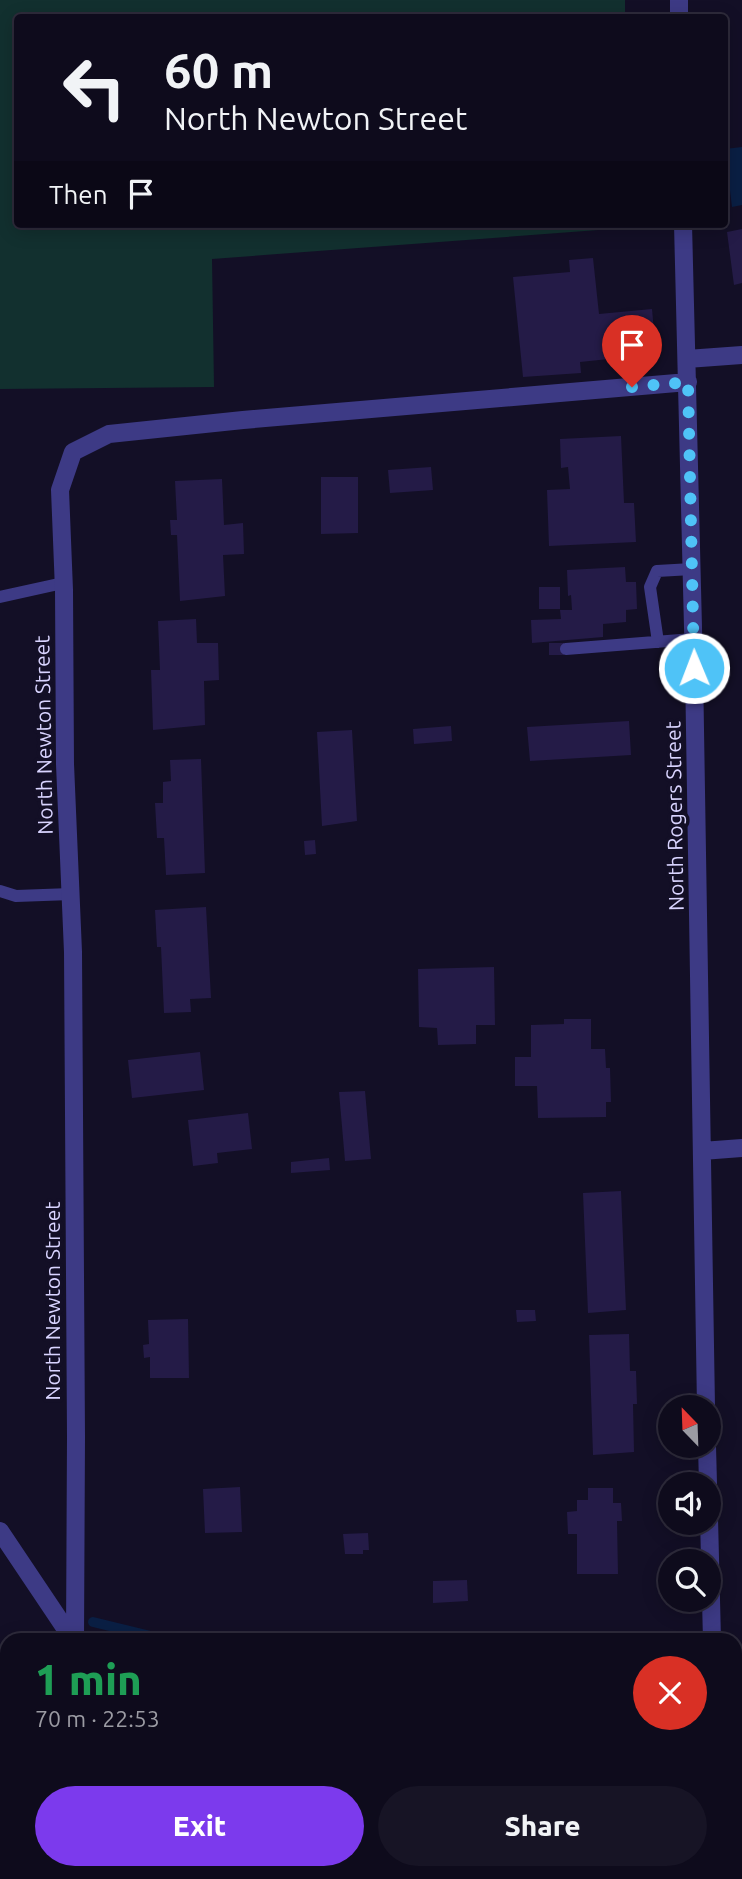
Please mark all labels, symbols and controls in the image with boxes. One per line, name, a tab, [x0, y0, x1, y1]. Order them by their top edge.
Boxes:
icon: left	[49, 42, 140, 133]
text: 60 m	[164, 42, 273, 97]
text: North Newton Street	[164, 100, 467, 136]
icon: arrive	[122, 175, 160, 213]
text: Then	[49, 180, 108, 209]
pin	[602, 315, 662, 387]
icon: arrive	[613, 326, 651, 364]
position arrow	[657, 631, 731, 705]
street label: North Newton Street	[29, 635, 57, 835]
street label: North Rogers Street	[660, 721, 688, 911]
street label: North Newton Street	[40, 1201, 64, 1401]
north arrow	[658, 1395, 721, 1458]
map controls	[658, 1395, 721, 1612]
button: sound	[658, 1472, 721, 1535]
button: search	[658, 1549, 721, 1612]
text: 1 min	[35, 1656, 142, 1703]
button: close	[633, 1656, 707, 1730]
text: 70 m · 22:53	[35, 1706, 160, 1731]
button: Exit	[35, 1786, 364, 1866]
button: Share	[378, 1786, 707, 1866]

